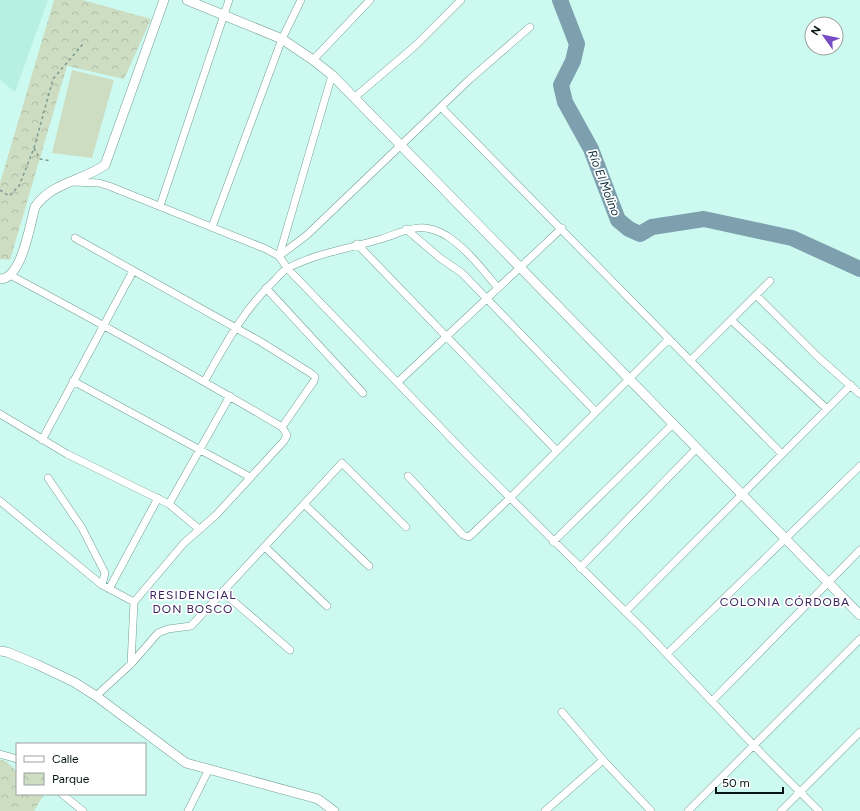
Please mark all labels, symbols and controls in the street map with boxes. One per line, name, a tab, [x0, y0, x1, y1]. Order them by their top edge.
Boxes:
north arrow	[804, 16, 844, 56]
text: N	[808, 24, 824, 38]
water label: Río El Molino	[585, 148, 623, 218]
district label: RESIDENCIAL DON BOSCO	[149, 588, 237, 616]
district label: COLONIA CÓRDOBA	[720, 595, 850, 609]
legend	[16, 743, 146, 795]
text: Calle	[52, 752, 79, 766]
scale bar	[716, 769, 783, 795]
text: Parque	[52, 772, 90, 786]
text: 50 m	[722, 776, 750, 790]

